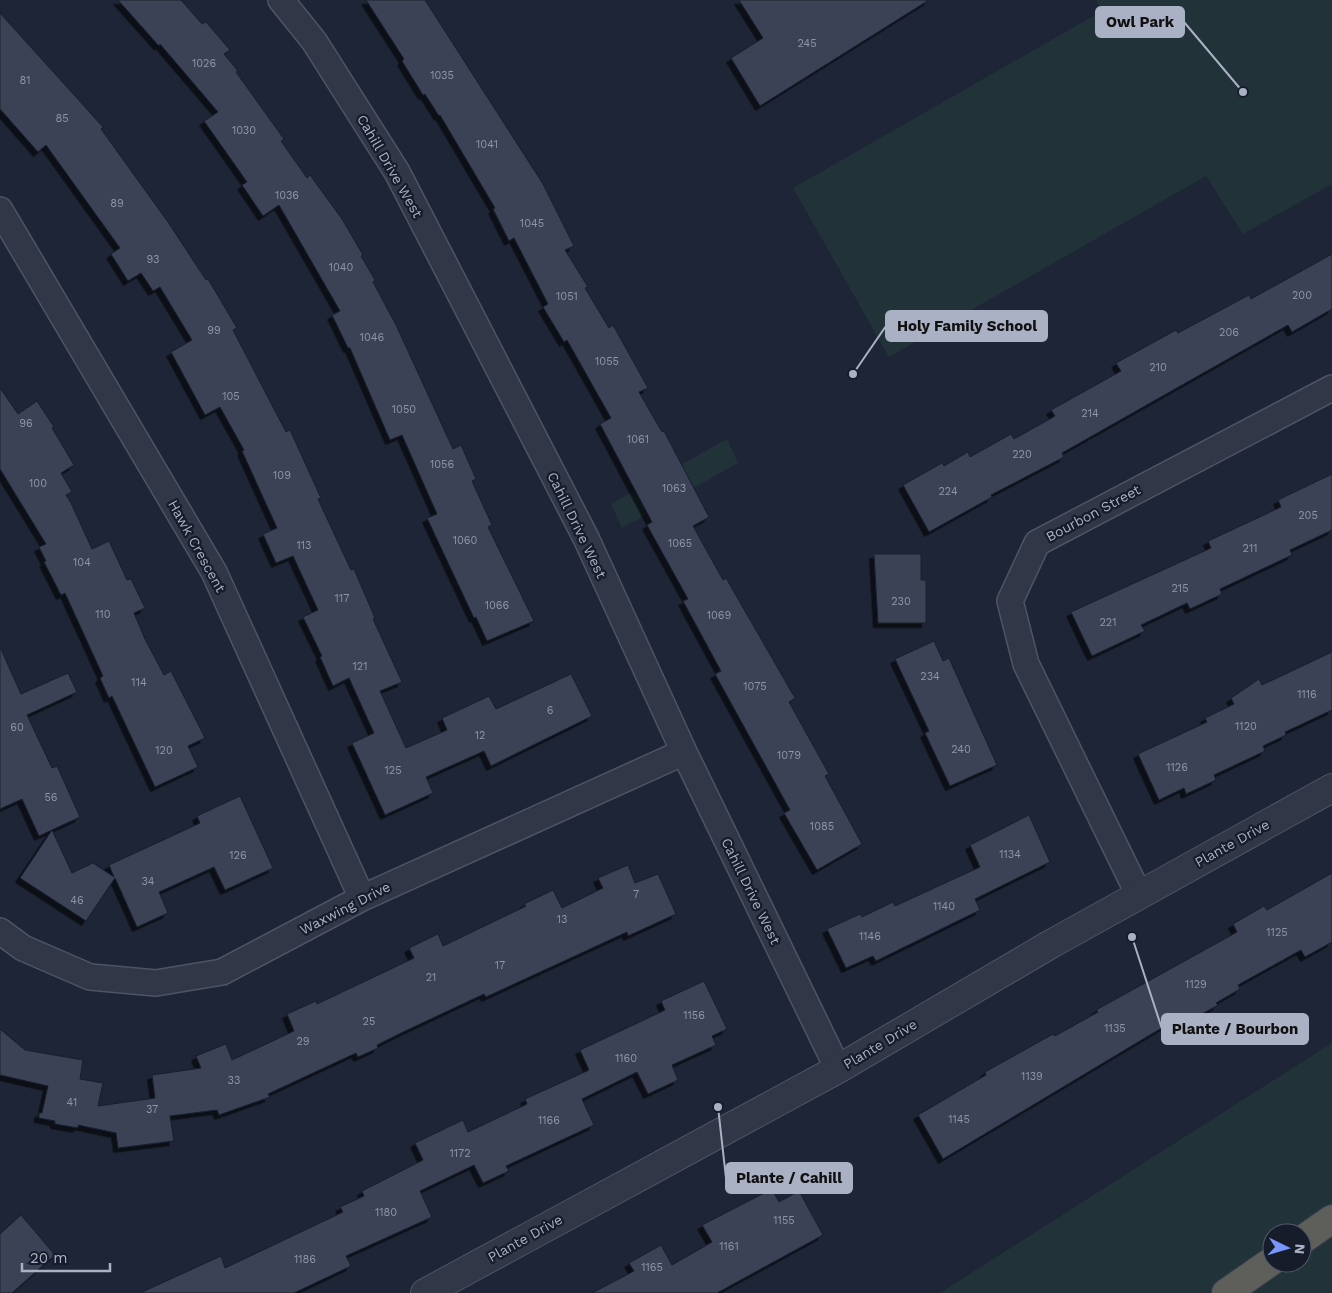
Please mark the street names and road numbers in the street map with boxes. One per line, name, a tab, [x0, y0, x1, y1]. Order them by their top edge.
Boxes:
street label: Cahill Drive West	[354, 112, 426, 220]
street label: Cahill Drive West	[544, 469, 610, 581]
street label: Bourbon Street	[1043, 481, 1143, 545]
street label: Hawk Crescent	[165, 497, 229, 595]
street label: Plante Drive	[1192, 816, 1272, 870]
street label: Cahill Drive West	[718, 835, 784, 947]
street label: Waxwing Drive	[297, 878, 393, 938]
street label: Plante Drive	[840, 1016, 920, 1072]
street label: Plante Drive	[485, 1211, 565, 1265]

